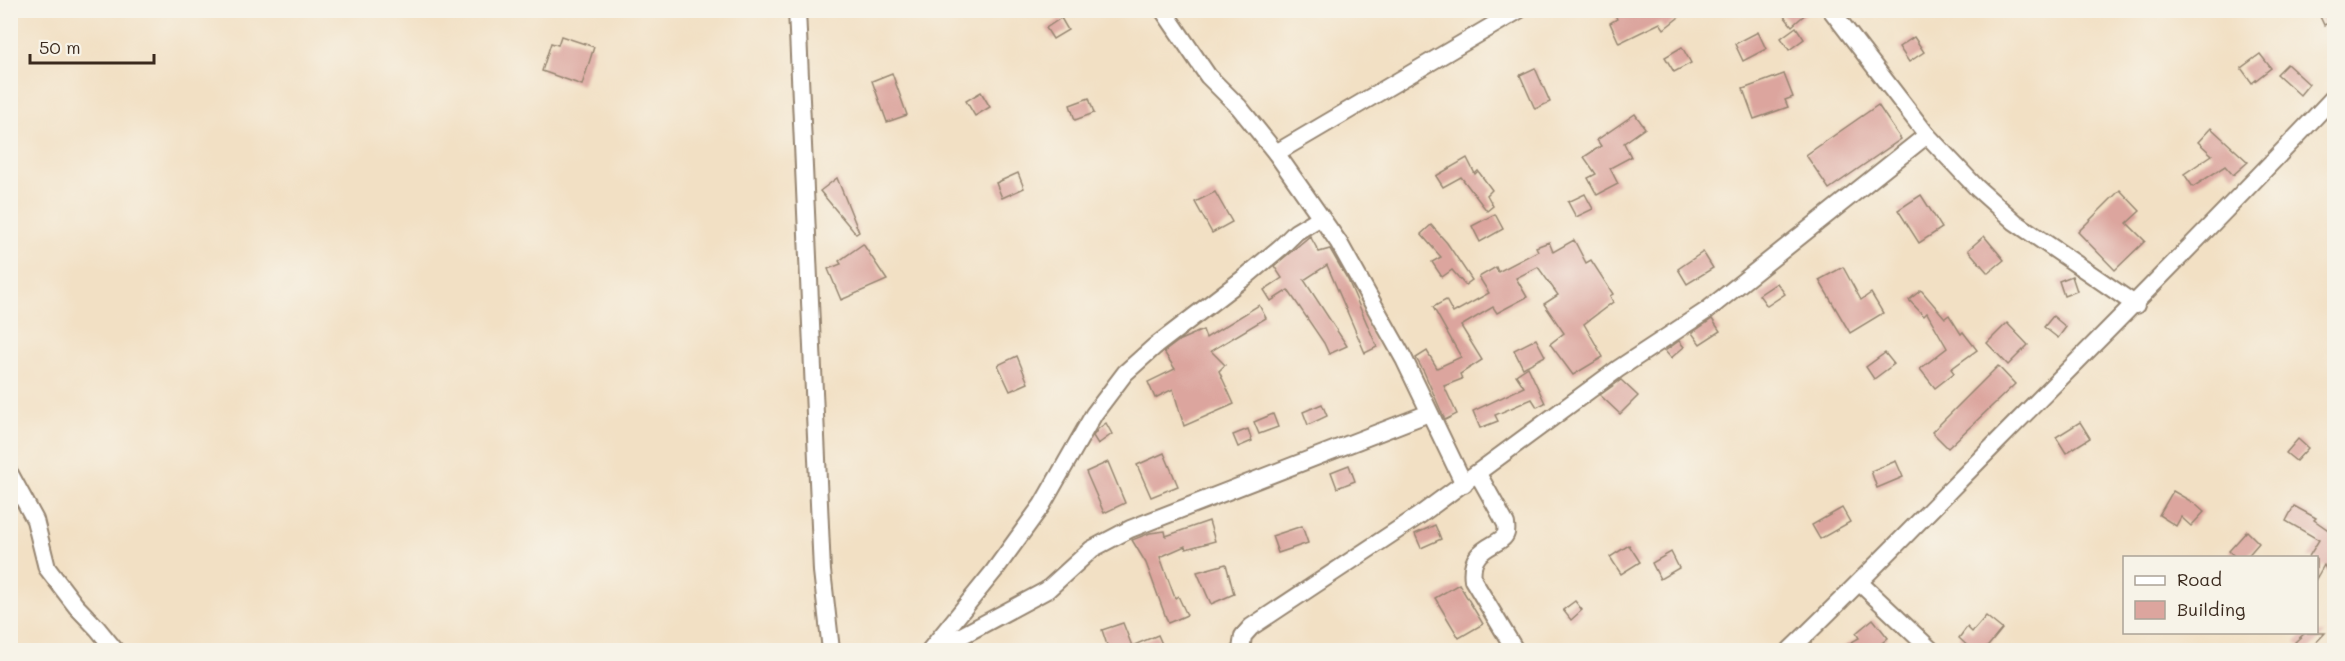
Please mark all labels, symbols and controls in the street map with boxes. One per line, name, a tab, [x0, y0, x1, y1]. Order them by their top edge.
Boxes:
scale bar	[30, 27, 154, 65]
text: 50 m	[39, 35, 81, 59]
legend	[2123, 556, 2318, 634]
text: Road	[2177, 567, 2222, 591]
text: Building	[2177, 597, 2245, 621]

